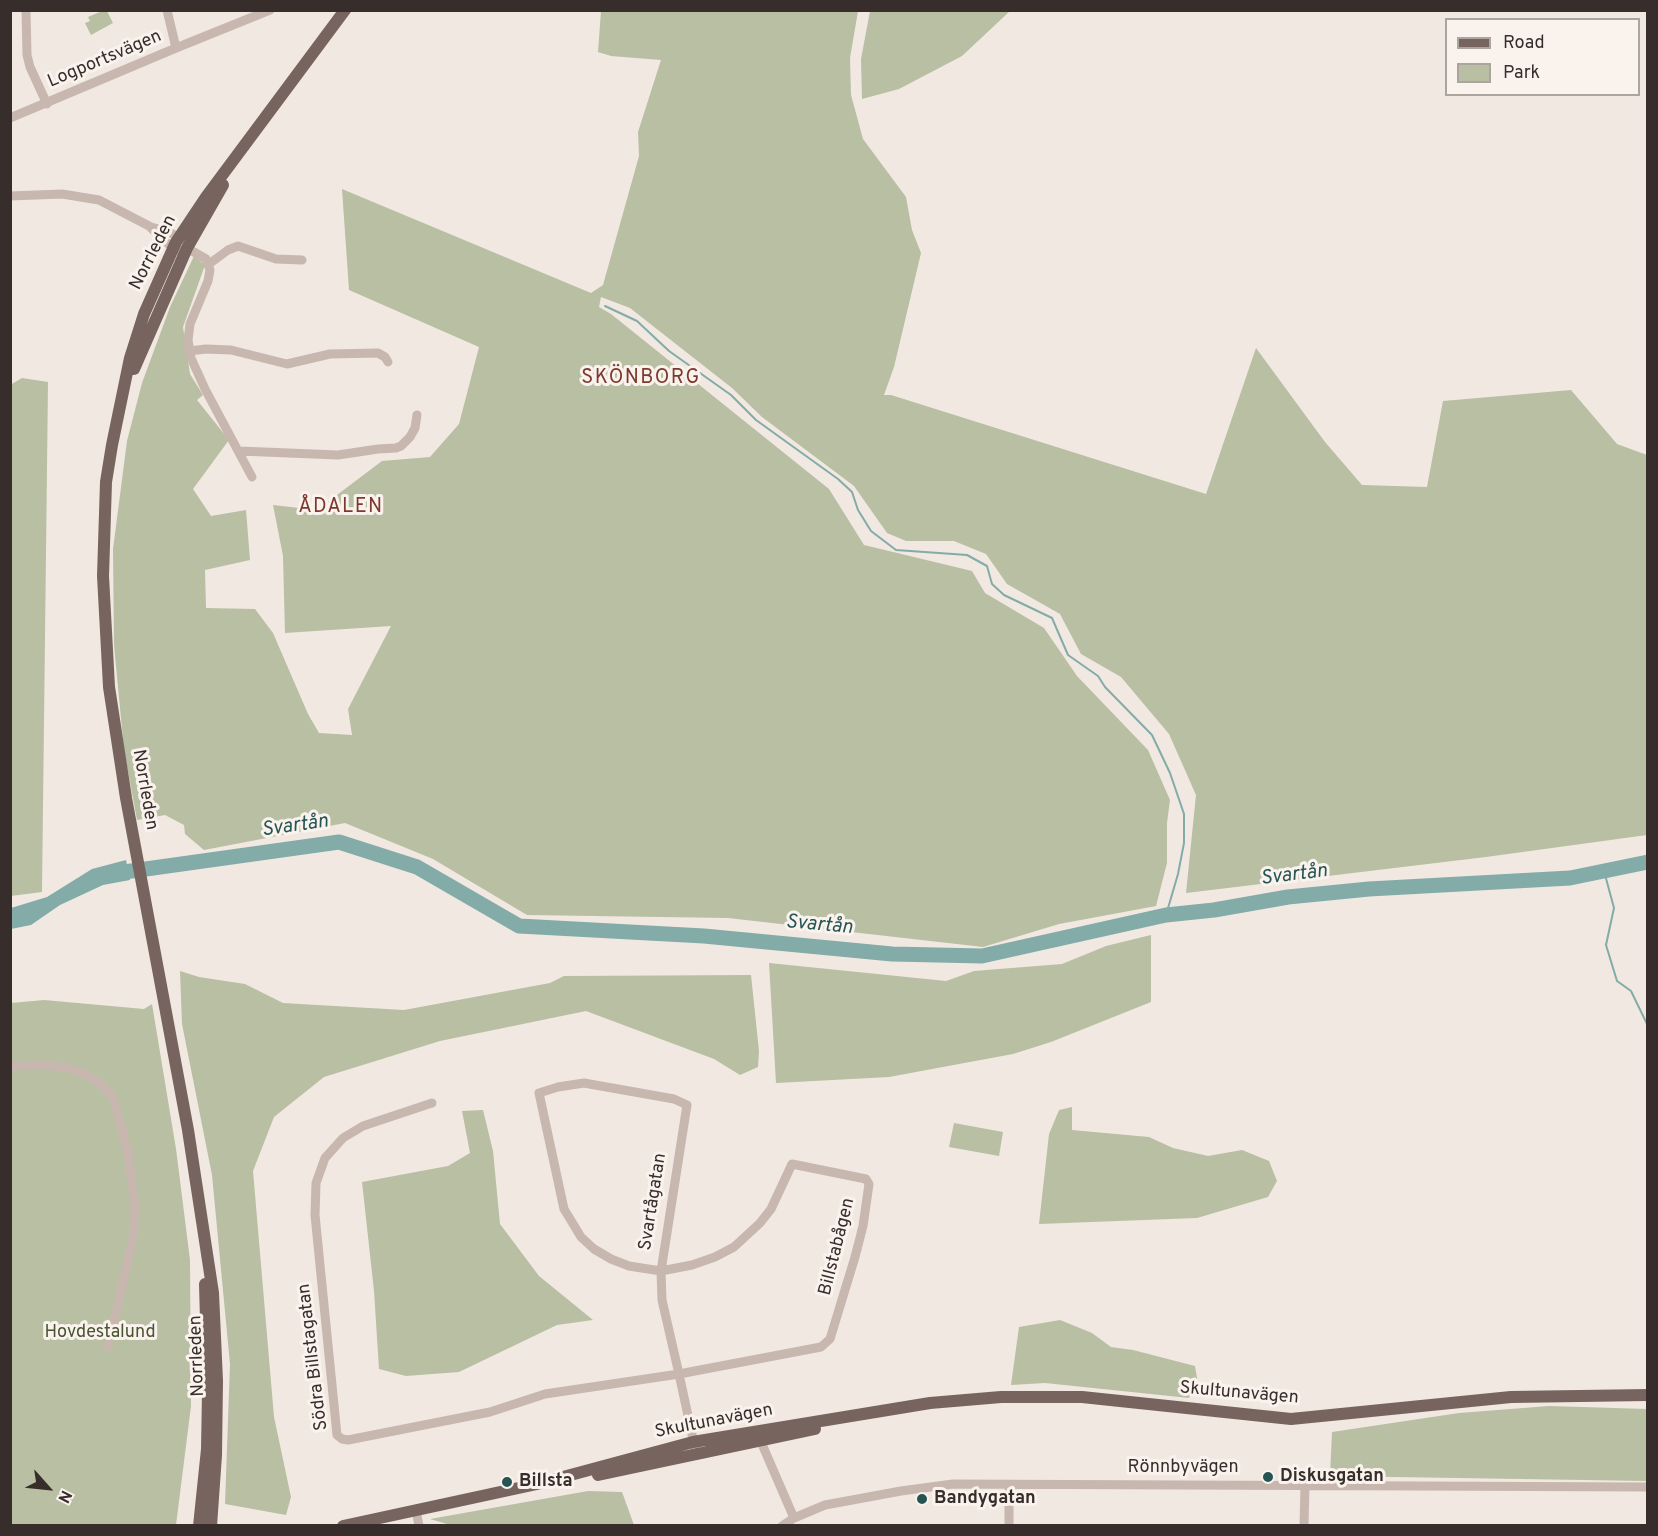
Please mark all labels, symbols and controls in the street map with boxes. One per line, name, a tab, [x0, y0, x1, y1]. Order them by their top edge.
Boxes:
legend	[1445, 18, 1640, 96]
street label: Logportsvägen	[45, 26, 165, 94]
text: Road	[1503, 32, 1545, 55]
text: Park	[1503, 62, 1540, 85]
street label: Norrleden	[126, 212, 182, 294]
district label: SKÖNBORG	[581, 367, 701, 391]
district label: ÅDALEN	[298, 496, 384, 520]
street label: Norrleden	[126, 748, 162, 832]
water label: Svartån	[260, 810, 330, 844]
water label: Svartån	[1259, 860, 1329, 892]
water label: Svartån	[785, 911, 853, 941]
street label: Svartågatan	[636, 1152, 672, 1252]
street label: Billstabågen	[815, 1196, 861, 1298]
street label: Södra Billstagatan	[294, 1282, 334, 1432]
street label: Norrleden	[186, 1315, 210, 1397]
park label: Hovdestalund	[44, 1322, 156, 1344]
street label: Skultunavägen	[1179, 1378, 1299, 1410]
street label: Skultunavägen	[653, 1400, 775, 1444]
street label: Rönnbyvägen	[1127, 1457, 1239, 1479]
north arrow	[18, 1458, 78, 1518]
place label: Diskusgatan	[1280, 1466, 1384, 1488]
marker: Diskusgatan	[1261, 1470, 1275, 1484]
place label: Billsta	[519, 1471, 573, 1493]
marker: Billsta	[500, 1475, 514, 1489]
text: N	[53, 1487, 76, 1506]
place label: Bandygatan	[934, 1488, 1036, 1510]
marker: Bandygatan	[915, 1492, 929, 1506]

